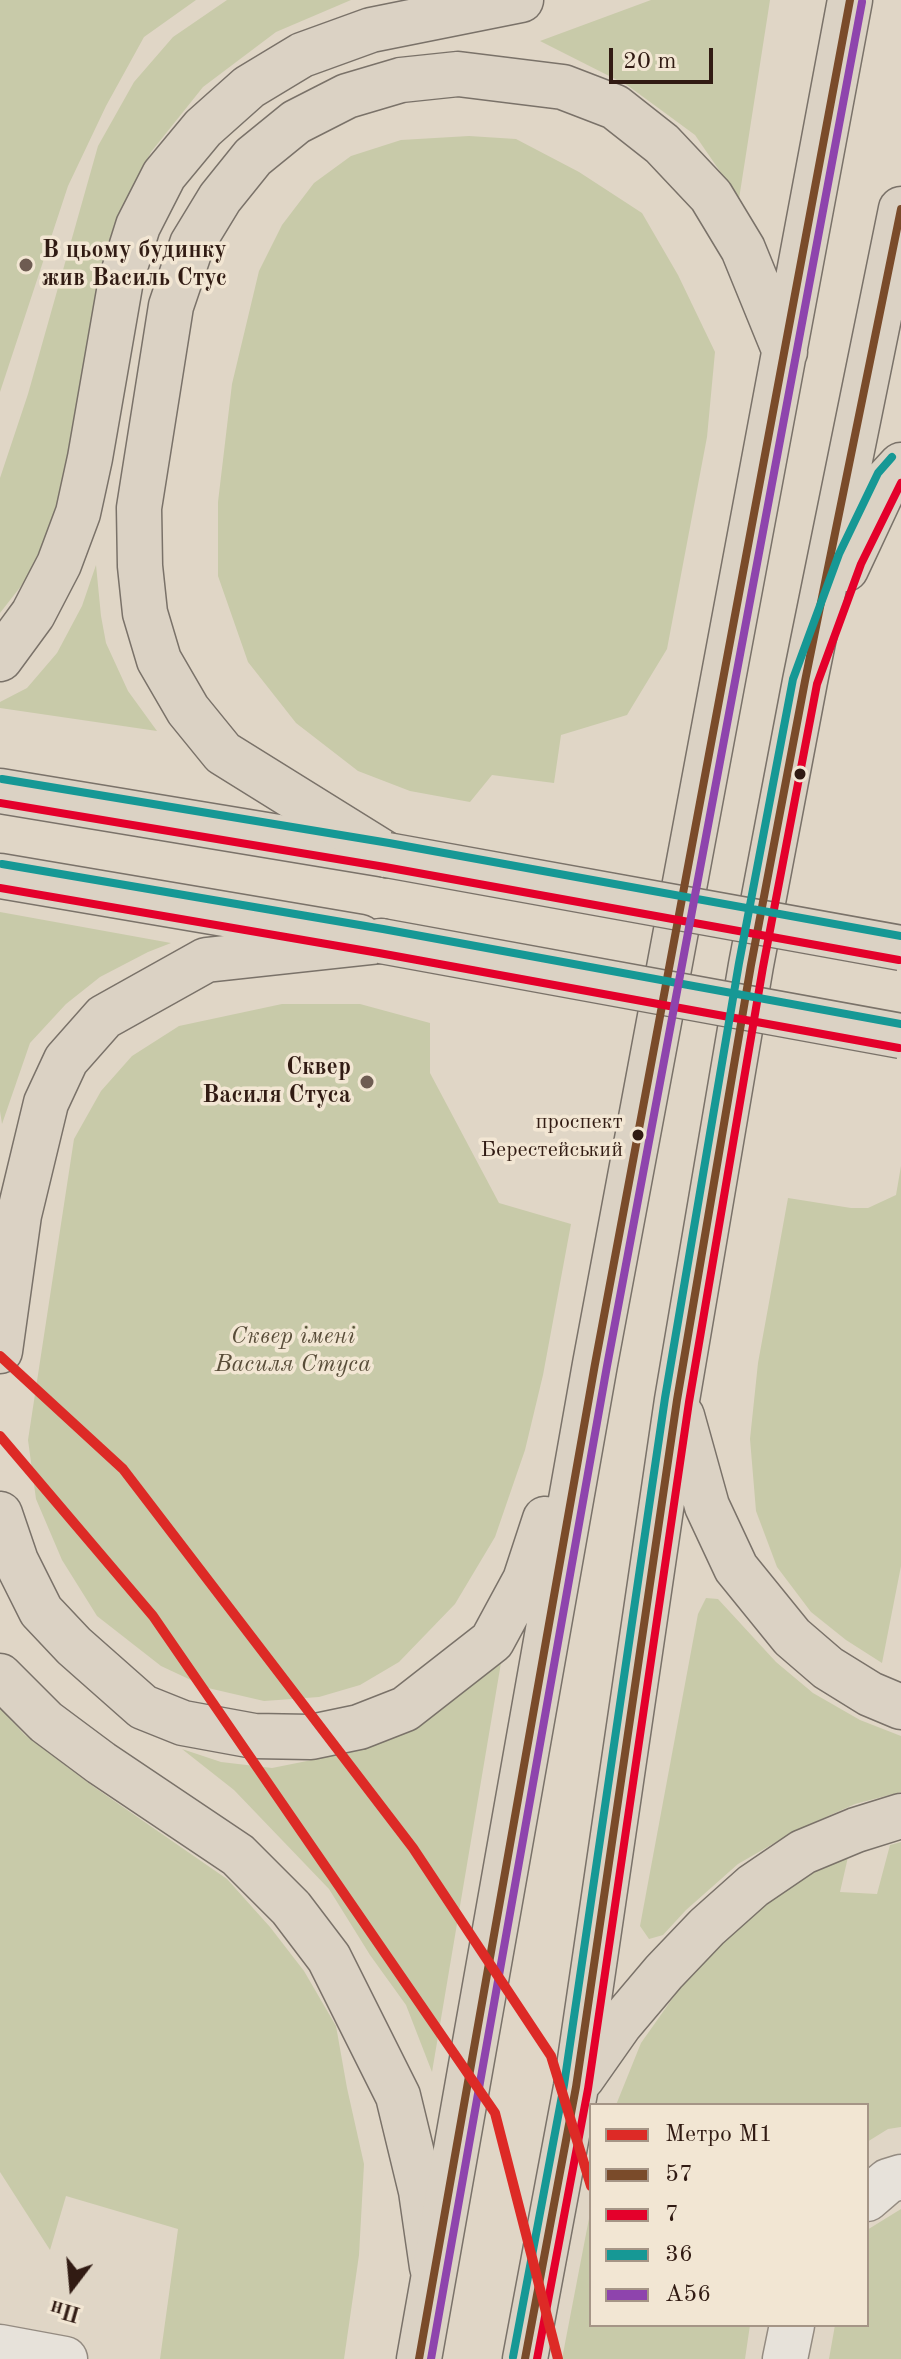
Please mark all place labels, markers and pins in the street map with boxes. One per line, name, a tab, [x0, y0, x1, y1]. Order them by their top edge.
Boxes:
place label: В цьому будинку жив Василь Стус	[42, 237, 227, 293]
marker: В цьому будинку жив Василь Стус	[17, 256, 35, 274]
unlabelled marker	[792, 766, 808, 782]
place label: Сквер Василя Стуса	[202, 1054, 351, 1110]
marker: Сквер Василя Стуса	[358, 1073, 376, 1091]
place label: проспект Берестейський	[480, 1109, 623, 1160]
marker: проспект Берестейський	[630, 1127, 646, 1143]

